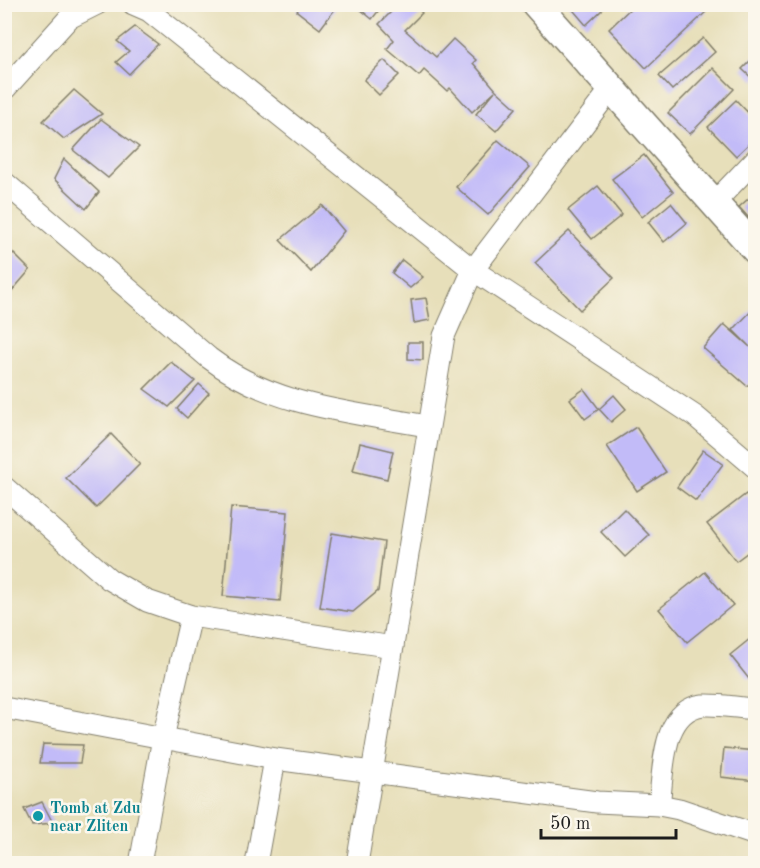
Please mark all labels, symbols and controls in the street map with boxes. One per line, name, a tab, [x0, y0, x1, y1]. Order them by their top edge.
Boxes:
place label: Tomb at Zdu near Zliten	[50, 801, 141, 835]
scale bar	[541, 802, 676, 840]
marker: Tomb at Zdu near Zliten	[31, 809, 45, 823]
text: 50 m	[550, 815, 590, 833]

